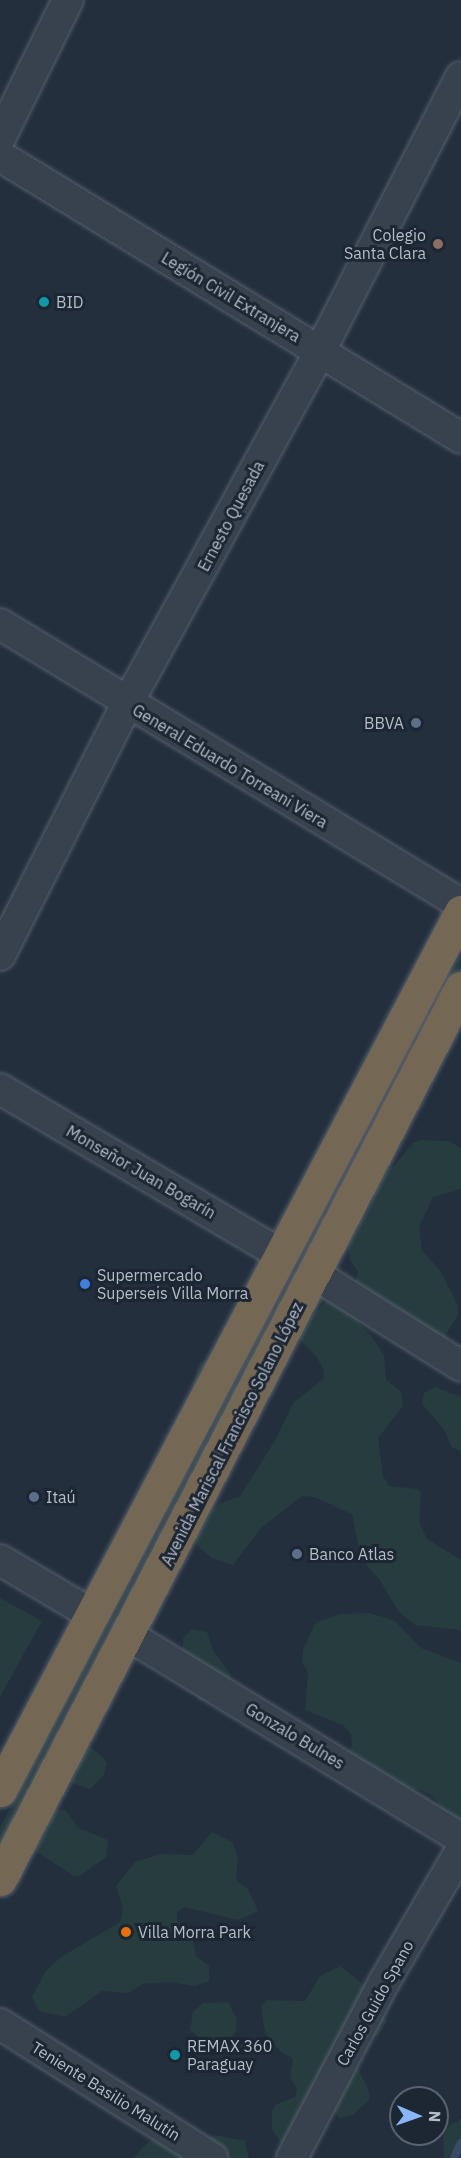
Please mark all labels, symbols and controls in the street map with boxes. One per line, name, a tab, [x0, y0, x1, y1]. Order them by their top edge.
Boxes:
place label: Colegio Santa Clara	[344, 225, 426, 263]
marker: Colegio Santa Clara	[431, 237, 445, 251]
street label: Legión Civil Extranjera	[158, 248, 304, 346]
place label: BID	[56, 292, 84, 312]
marker: BID	[37, 295, 51, 309]
street label: Ernesto Quesada	[194, 457, 268, 575]
street label: General Eduardo Torreani Viera	[129, 700, 331, 832]
place label: BBVA	[364, 713, 404, 733]
marker: BBVA	[409, 716, 423, 730]
street label: Monseñor Juan Bogarín	[63, 1121, 219, 1223]
place label: Supermercado Superseis Villa Morra	[97, 1265, 248, 1303]
marker: Supermercado Superseis Villa Morra	[78, 1277, 92, 1291]
street label: Avenida Mariscal Francisco Solano López	[157, 1299, 307, 1569]
place label: Itaú	[46, 1487, 76, 1507]
marker: Itaú	[27, 1490, 41, 1504]
place label: Banco Atlas	[309, 1544, 394, 1564]
marker: Banco Atlas	[290, 1547, 304, 1561]
street label: Gonzalo Bulnes	[242, 1699, 348, 1773]
place label: Villa Morra Park	[138, 1922, 251, 1942]
marker: Villa Morra Park	[119, 1925, 133, 1939]
street label: Carlos Guido Spano	[333, 1937, 417, 2069]
place label: REMAX 360 Paraguay	[187, 2036, 272, 2074]
street label: Teniente Basilio Malutín	[28, 2037, 184, 2145]
marker: REMAX 360 Paraguay	[168, 2048, 182, 2062]
north arrow	[389, 2086, 449, 2146]
text: N	[425, 2110, 445, 2123]

